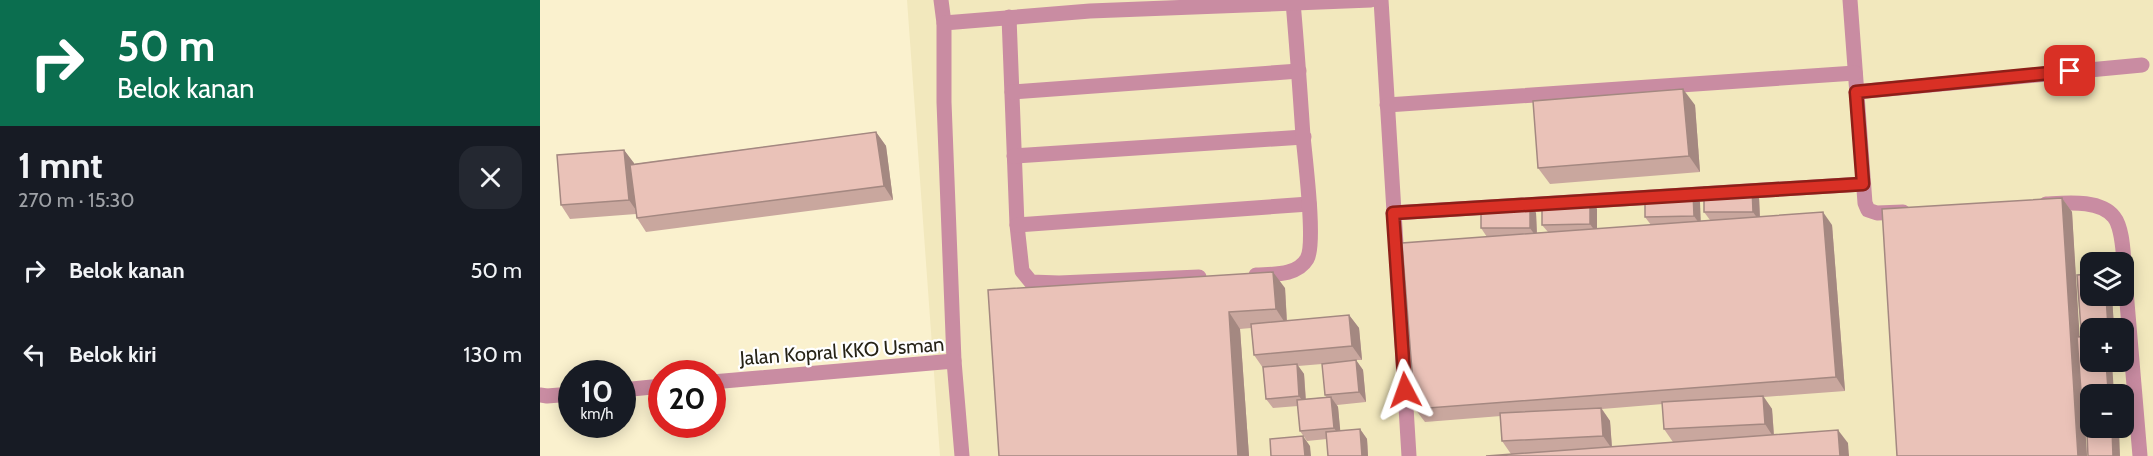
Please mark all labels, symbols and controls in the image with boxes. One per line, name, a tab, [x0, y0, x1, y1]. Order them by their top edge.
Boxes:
text: 50 m	[117, 20, 215, 72]
icon: right	[18, 24, 96, 102]
pin	[2044, 45, 2095, 96]
icon: arrive	[2053, 54, 2086, 87]
text: Belok kanan	[117, 72, 254, 105]
text: 1 mnt	[18, 143, 103, 187]
button: close	[459, 146, 522, 209]
text: 270 m · 15:30	[18, 188, 134, 212]
map controls	[2080, 252, 2134, 438]
button: layers	[2080, 252, 2134, 306]
icon: right	[18, 254, 51, 287]
text: Belok kanan	[69, 257, 185, 284]
text: 50 m	[470, 257, 522, 284]
button: +	[2080, 318, 2134, 372]
street label: Jalan Kopral KKO Usman	[738, 332, 945, 370]
icon: left	[18, 338, 51, 371]
text: Belok kiri	[69, 341, 156, 368]
text: 130 m	[463, 341, 522, 368]
position arrow	[1373, 358, 1437, 422]
speed limit sign: 20	[648, 360, 726, 438]
text: 10	[581, 373, 613, 410]
button: −	[2080, 384, 2134, 438]
text: km/h	[581, 405, 613, 423]

